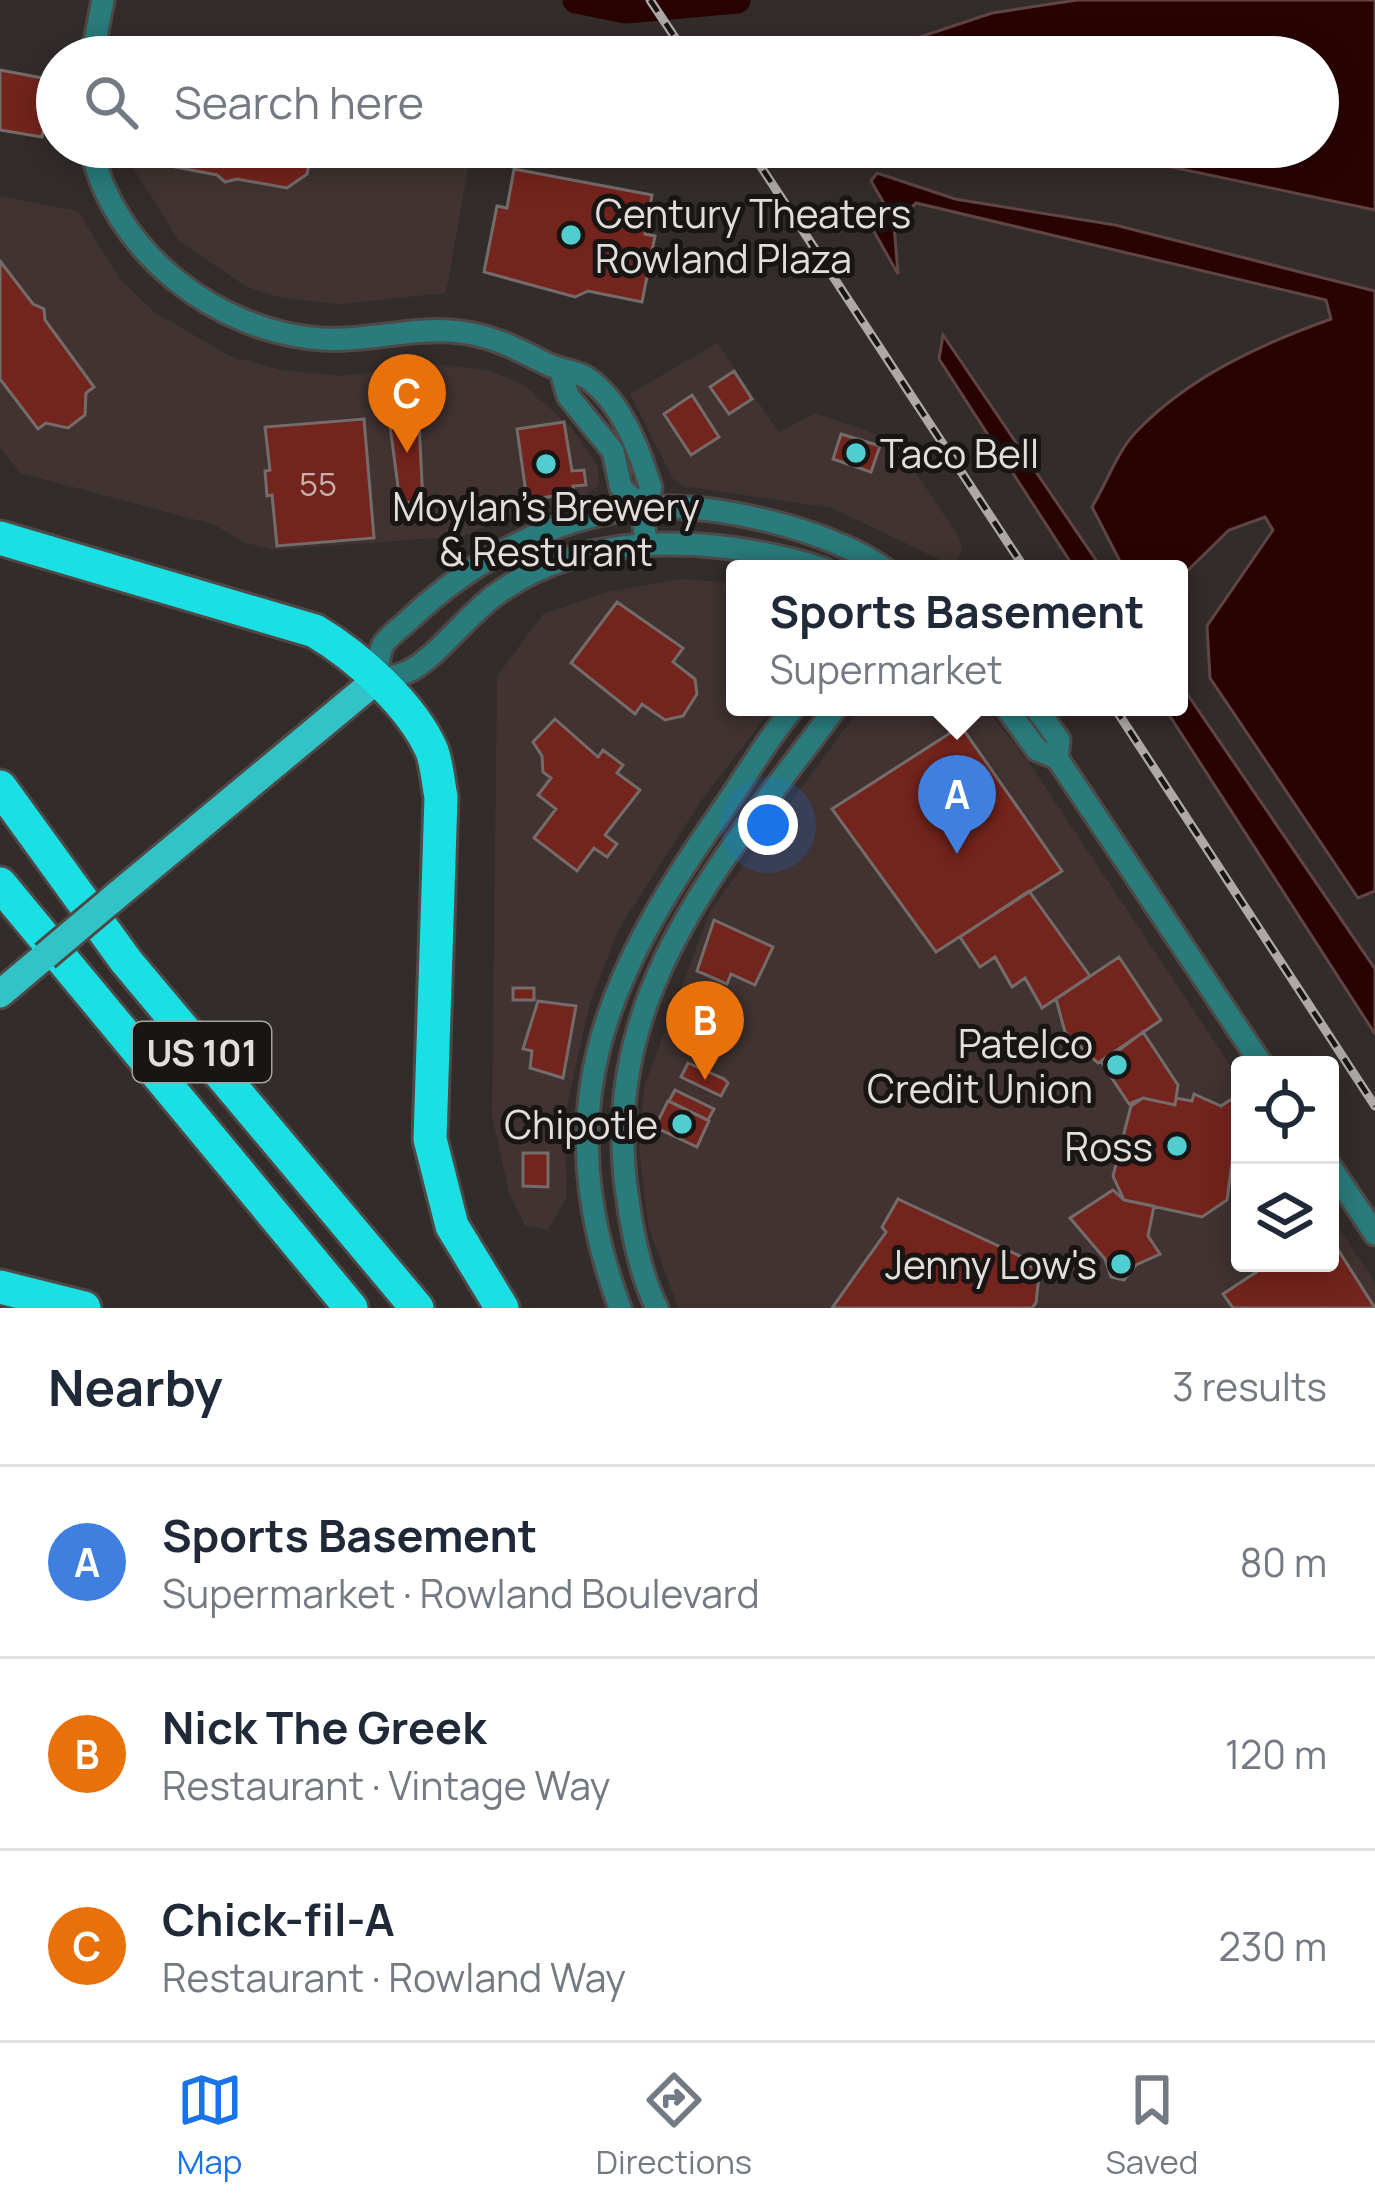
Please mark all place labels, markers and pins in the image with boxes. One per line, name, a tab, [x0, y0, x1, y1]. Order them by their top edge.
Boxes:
place label: Century Theaters Rowland Plaza	[595, 186, 911, 285]
marker: Century Theaters Rowland Plaza	[558, 222, 584, 248]
pin: C	[368, 354, 446, 453]
place label: Taco Bell	[880, 426, 1039, 480]
marker: Taco Bell	[843, 440, 869, 466]
marker: Moylan's Brewery & Resturant	[533, 451, 559, 477]
place label: Moylan's Brewery & Resturant	[392, 479, 700, 578]
pin: A	[918, 755, 996, 854]
pin: B	[666, 981, 744, 1080]
place label: Patelco Credit Union	[867, 1016, 1093, 1115]
marker: Patelco Credit Union	[1104, 1052, 1130, 1078]
place label: Chipotle	[504, 1097, 658, 1151]
marker: Chipotle	[669, 1111, 695, 1137]
place label: Ross	[1065, 1119, 1153, 1173]
marker: Ross	[1164, 1133, 1190, 1159]
place label: Jenny Low's	[885, 1237, 1097, 1291]
marker: Jenny Low's	[1108, 1251, 1134, 1277]

